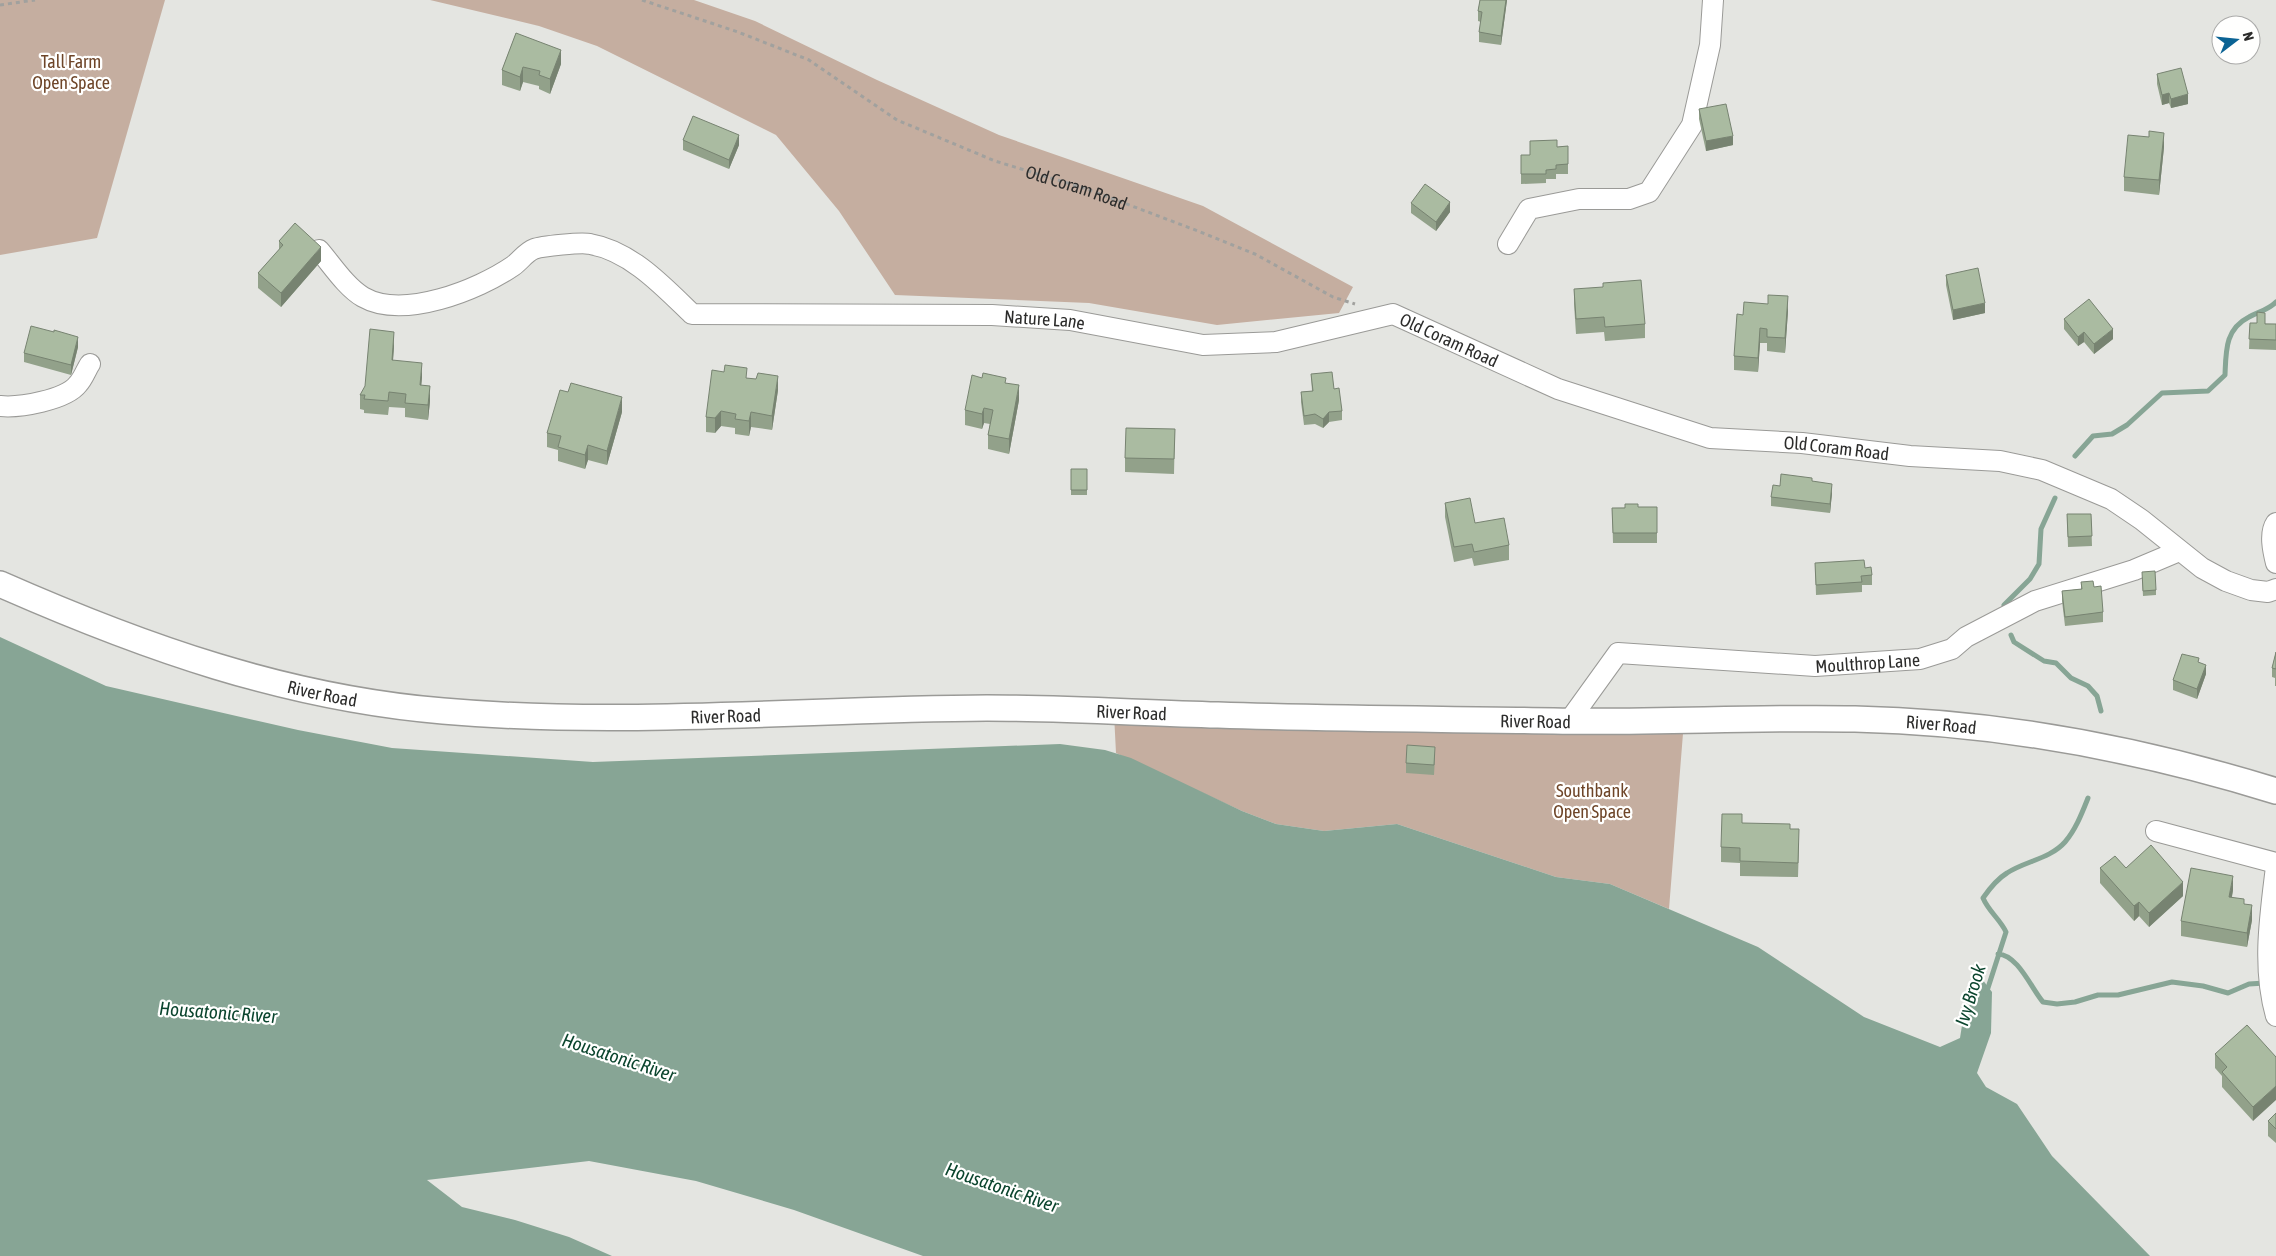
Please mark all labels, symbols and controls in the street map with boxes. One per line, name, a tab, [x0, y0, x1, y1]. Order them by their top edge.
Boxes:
north arrow	[2211, 15, 2261, 65]
text: N	[2240, 30, 2257, 43]
park label: Tall Farm Open Space	[32, 51, 110, 93]
street label: Old Coram Road	[1023, 161, 1130, 214]
street label: Nature Lane	[1003, 305, 1087, 333]
street label: Old Coram Road	[1397, 308, 1502, 371]
street label: Old Coram Road	[1783, 432, 1890, 464]
street label: Moulthrop Lane	[1815, 649, 1921, 676]
street label: River Road	[285, 676, 359, 710]
street label: River Road	[1096, 700, 1167, 724]
street label: River Road	[690, 704, 761, 727]
street label: River Road	[1500, 710, 1571, 732]
street label: River Road	[1905, 711, 1978, 738]
park label: Southbank Open Space	[1553, 780, 1631, 822]
water label: Ivy Brook	[1950, 961, 1990, 1029]
water label: Housatonic River	[158, 997, 279, 1027]
water label: Housatonic River	[560, 1028, 680, 1086]
water label: Housatonic River	[943, 1157, 1063, 1217]

